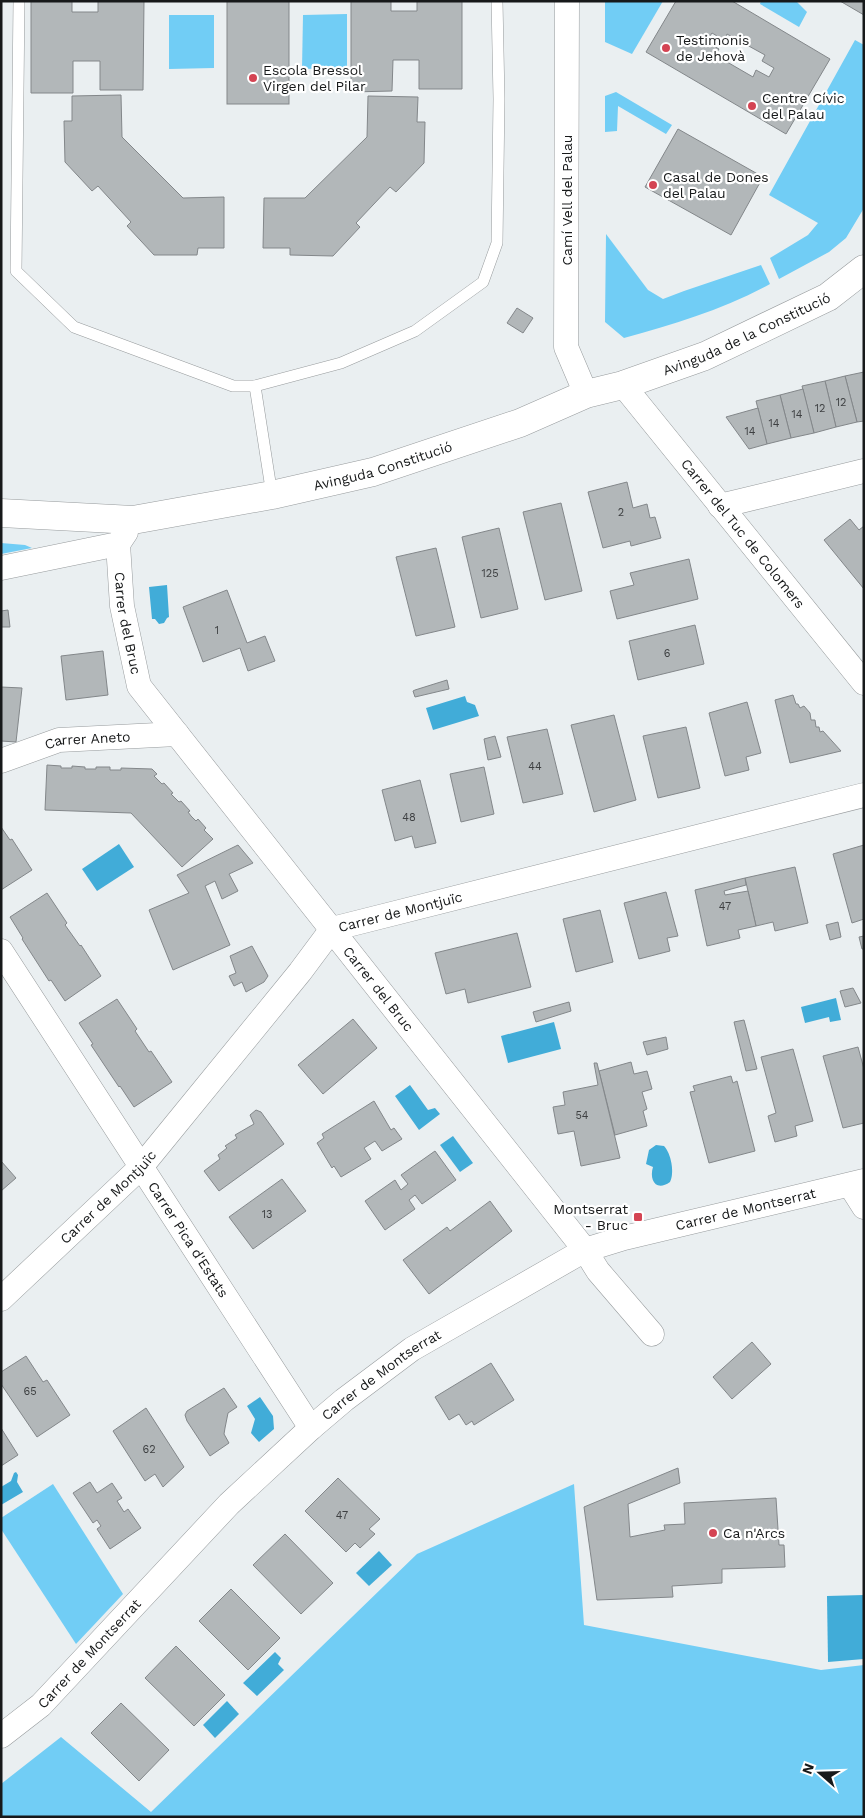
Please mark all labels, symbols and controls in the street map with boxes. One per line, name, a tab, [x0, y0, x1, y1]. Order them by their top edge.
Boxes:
place label: Testimonis de Jehovà	[676, 32, 749, 64]
marker: Testimonis de Jehovà	[660, 42, 672, 54]
place label: Escola Bressol Virgen del Pilar	[263, 62, 366, 94]
marker: Escola Bressol Virgen del Pilar	[247, 72, 259, 84]
place label: Centre Cívic del Palau	[762, 90, 845, 122]
marker: Centre Cívic del Palau	[746, 100, 758, 112]
street label: Camí Vell del Palau	[559, 135, 575, 265]
place label: Casal de Dones del Palau	[663, 169, 769, 201]
marker: Casal de Dones del Palau	[647, 179, 659, 191]
street label: Avinguda de la Constitució	[661, 289, 833, 378]
house number: 12	[836, 396, 846, 409]
house number: 12	[815, 402, 825, 415]
house number: 14	[791, 408, 803, 421]
house number: 14	[768, 417, 780, 430]
house number: 14	[744, 425, 756, 438]
street label: Avinguda Constitució	[312, 438, 454, 493]
street label: Carrer del Tuc de Colomers	[678, 456, 808, 611]
house number: 2	[618, 506, 624, 519]
house number: 125	[481, 567, 499, 580]
street label: Carrer del Bruc	[112, 572, 144, 676]
house number: 1	[215, 624, 219, 637]
house number: 6	[664, 647, 671, 660]
street label: Carrer Aneto	[42, 728, 131, 753]
house number: 44	[528, 760, 542, 773]
house number: 48	[402, 811, 416, 824]
street label: Carrer de Montjuïc	[337, 888, 464, 935]
house number: 47	[719, 900, 731, 913]
street label: Carrer del Bruc	[340, 943, 417, 1035]
house number: 54	[575, 1109, 589, 1122]
street label: Carrer de Montjuïc	[57, 1147, 159, 1247]
street label: Carrer Pica d'Estats	[145, 1179, 232, 1300]
street label: Carrer de Montserrat	[674, 1185, 817, 1234]
place label: Montserrat - Bruc	[553, 1201, 628, 1233]
house number: 13	[262, 1208, 272, 1221]
marker: Montserrat - Bruc	[632, 1211, 644, 1223]
street label: Carrer de Montserrat	[318, 1326, 444, 1423]
house number: 65	[23, 1385, 37, 1398]
house number: 62	[142, 1443, 156, 1456]
house number: 47	[336, 1509, 348, 1522]
place label: Ca n'Arcs	[723, 1525, 785, 1541]
marker: Ca n'Arcs	[707, 1527, 719, 1539]
street label: Carrer de Montserrat	[34, 1596, 144, 1712]
north arrow	[795, 1748, 845, 1798]
text: N	[798, 1761, 817, 1776]

